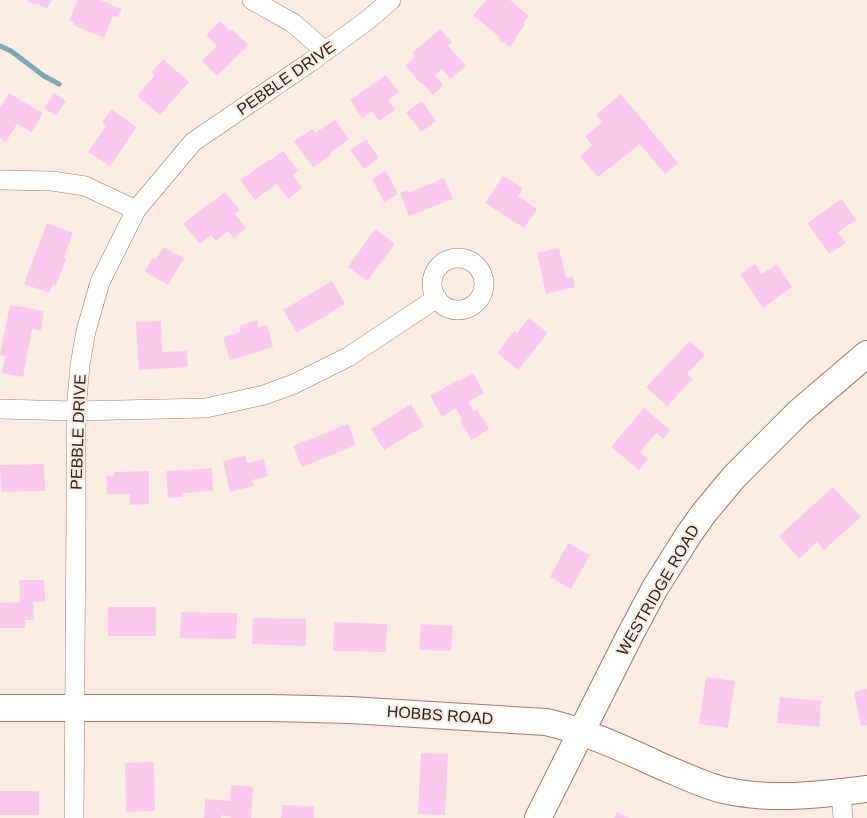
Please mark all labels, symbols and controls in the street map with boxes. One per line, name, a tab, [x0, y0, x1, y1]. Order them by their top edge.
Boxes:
street label: PEBBLE DRIVE	[234, 38, 338, 118]
street label: PEBBLE DRIVE	[67, 374, 89, 490]
street label: WESTRIDGE ROAD	[614, 522, 702, 658]
street label: HOBBS ROAD	[386, 703, 494, 727]

